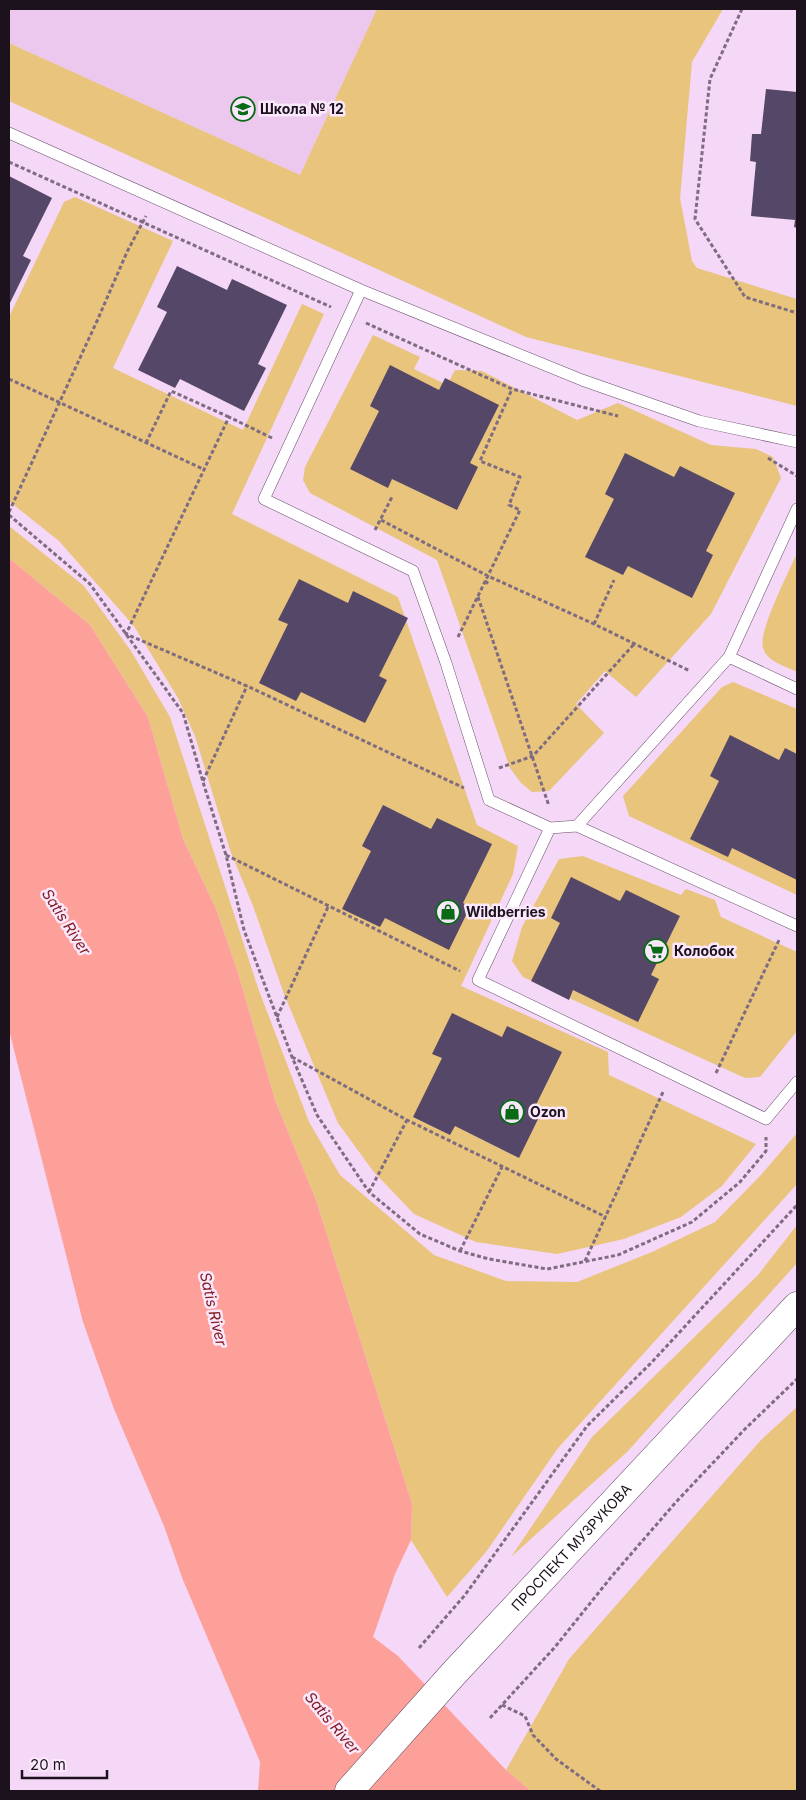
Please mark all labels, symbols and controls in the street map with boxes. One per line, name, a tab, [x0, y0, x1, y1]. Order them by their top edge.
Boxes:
school or university icon: Школа № 12	[230, 96, 256, 122]
place label: Школа № 12	[260, 100, 344, 117]
water label: Satis River	[38, 885, 95, 959]
shop icon: Wildberries	[435, 899, 461, 925]
place label: Wildberries	[466, 903, 546, 920]
supermarket icon: Колобок	[643, 938, 669, 964]
place label: Колобок	[674, 942, 735, 959]
shop icon: Ozon	[499, 1099, 525, 1125]
place label: Ozon	[530, 1103, 566, 1120]
water label: Satis River	[196, 1270, 231, 1348]
street label: ПРОСПЕКТ МУЗРУКОВА	[508, 1480, 635, 1614]
water label: Satis River	[301, 1688, 364, 1758]
scale bar	[22, 1748, 108, 1780]
text: 20 m	[30, 1755, 66, 1774]

